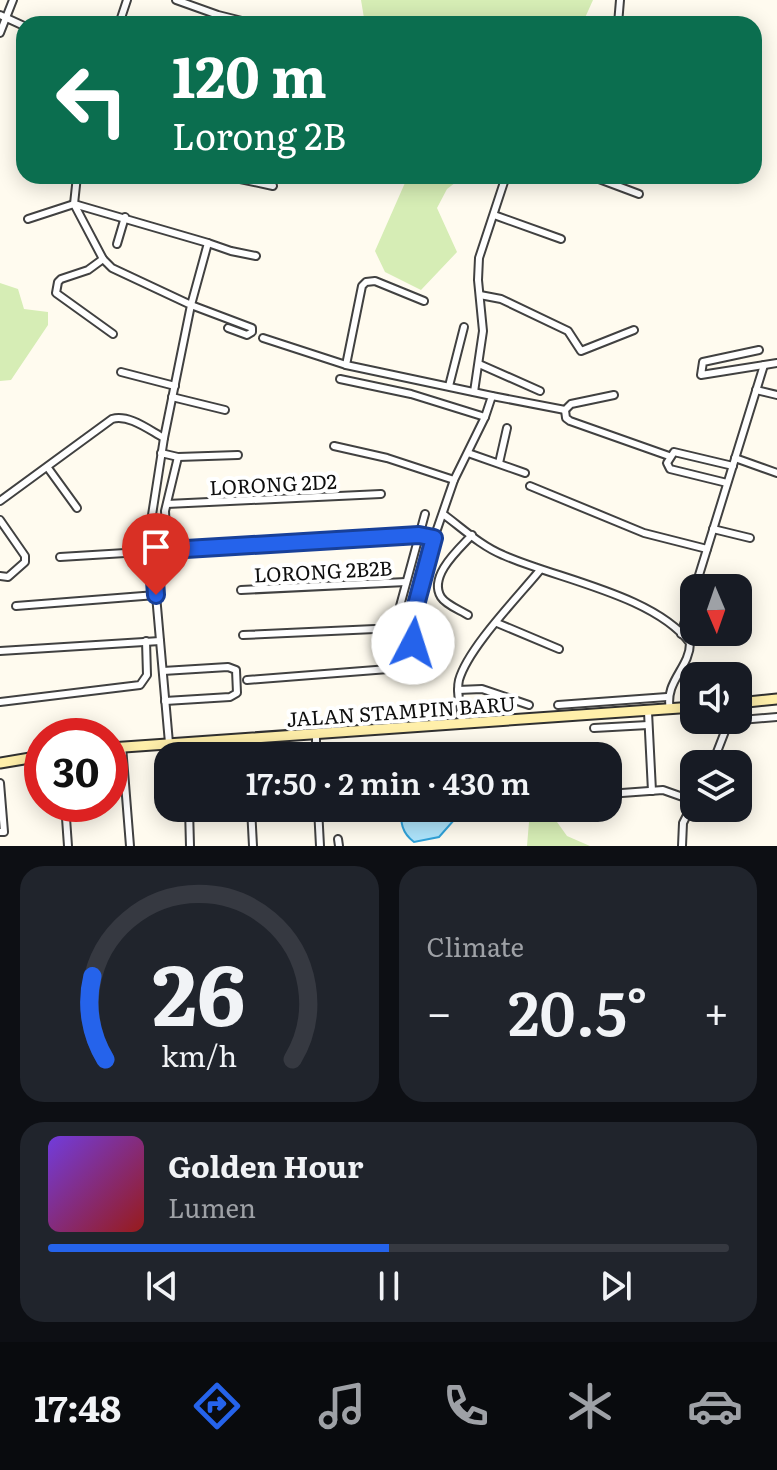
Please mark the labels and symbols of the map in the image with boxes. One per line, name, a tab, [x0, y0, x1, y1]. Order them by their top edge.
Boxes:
street label: LORONG 2D2	[208, 465, 338, 501]
pin	[122, 513, 190, 595]
street label: LORONG 2B2B	[253, 551, 393, 589]
north arrow	[680, 574, 752, 646]
position arrow	[371, 601, 455, 685]
street label: JALAN STAMPIN BARU	[285, 687, 517, 733]
speed limit sign: 30	[24, 718, 128, 822]

